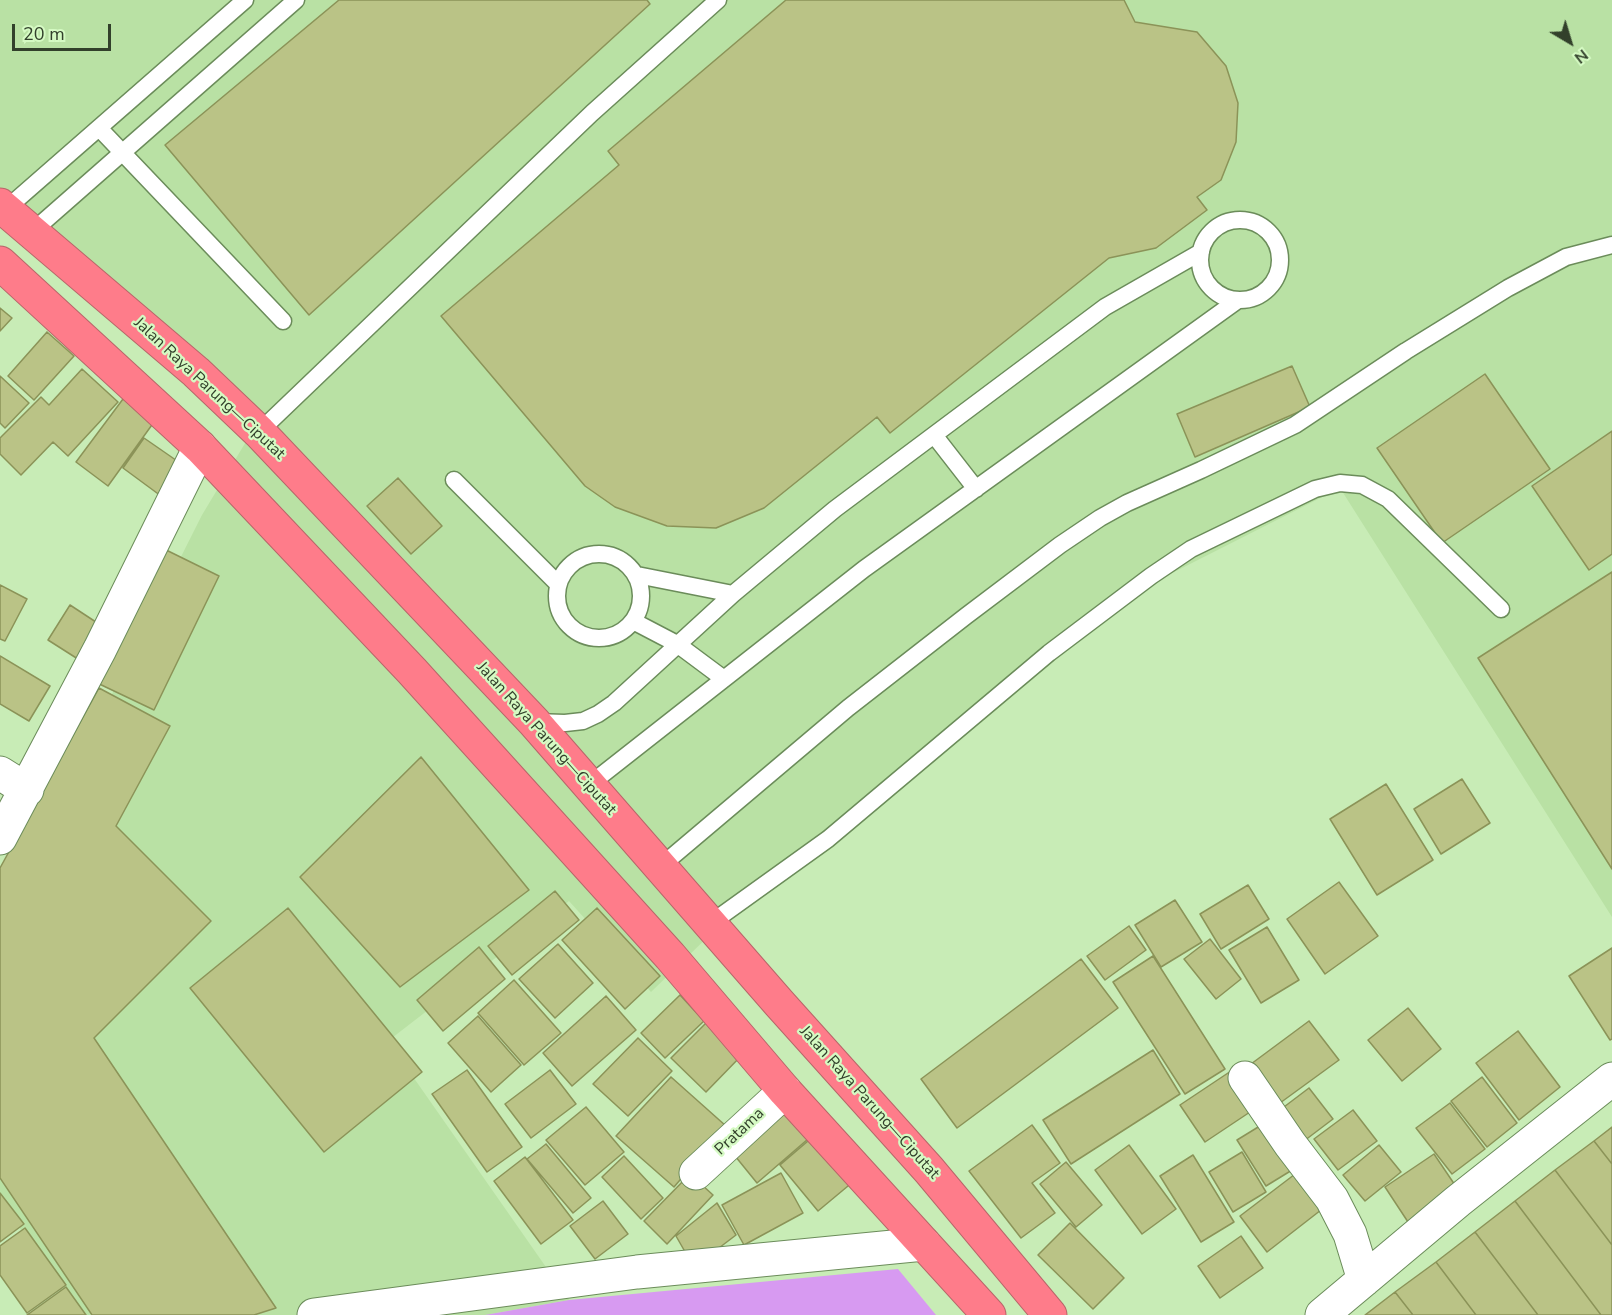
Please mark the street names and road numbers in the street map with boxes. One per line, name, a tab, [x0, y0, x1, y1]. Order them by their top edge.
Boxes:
street label: Jalan Raya Parung—Ciputat	[129, 314, 289, 464]
street label: Jalan Raya Parung—Ciputat	[472, 658, 620, 820]
street label: Jalan Raya Parung—Ciputat	[795, 1022, 943, 1184]
street label: Pratama	[711, 1104, 769, 1160]

